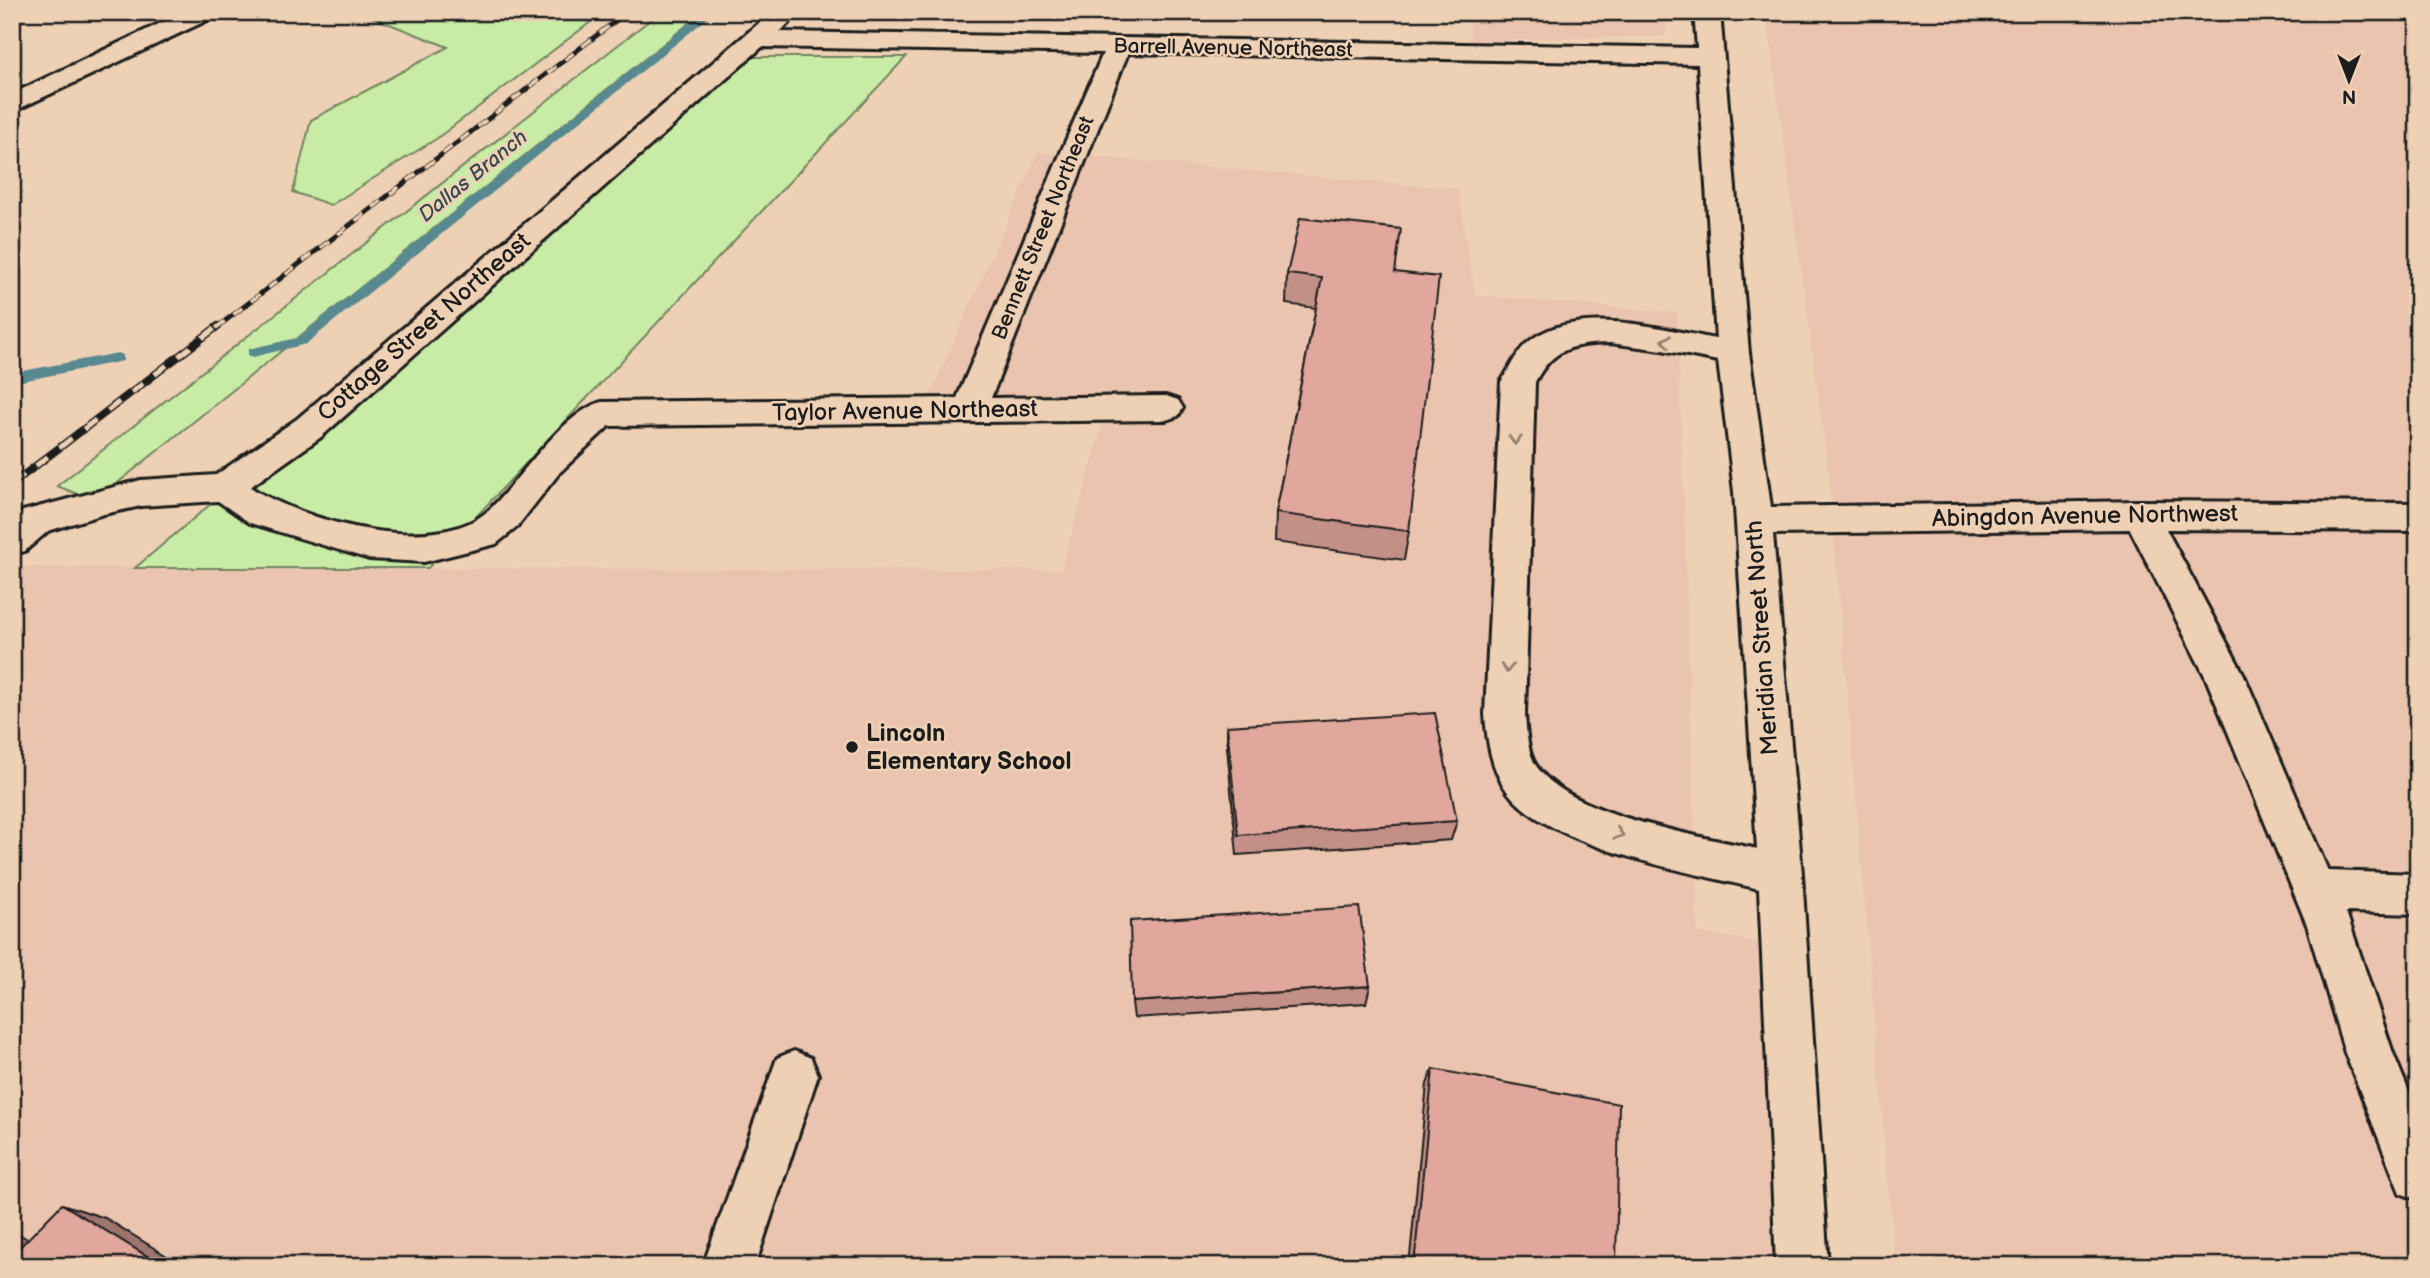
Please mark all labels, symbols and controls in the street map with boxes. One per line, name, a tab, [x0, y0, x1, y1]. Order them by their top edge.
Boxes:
street label: Barrell Avenue Northeast	[1113, 33, 1353, 63]
north arrow	[2314, 46, 2384, 116]
text: N	[2342, 84, 2356, 107]
street label: Bennett Street Northeast	[987, 112, 1100, 344]
water label: Dallas Branch	[414, 124, 533, 227]
street label: Cottage Street Northeast	[312, 226, 537, 427]
one-way arrow	[1660, 334, 1672, 349]
street label: Taylor Avenue Northeast	[772, 394, 1039, 428]
one-way arrow	[1507, 435, 1522, 446]
street label: Abingdon Avenue Northwest	[1932, 499, 2239, 533]
street label: Meridian Street North	[1739, 520, 1785, 756]
one-way arrow	[1499, 663, 1515, 673]
place label: Lincoln Elementary School	[866, 719, 1072, 776]
marker: Lincoln Elementary School	[844, 739, 860, 755]
one-way arrow	[1612, 825, 1624, 840]

